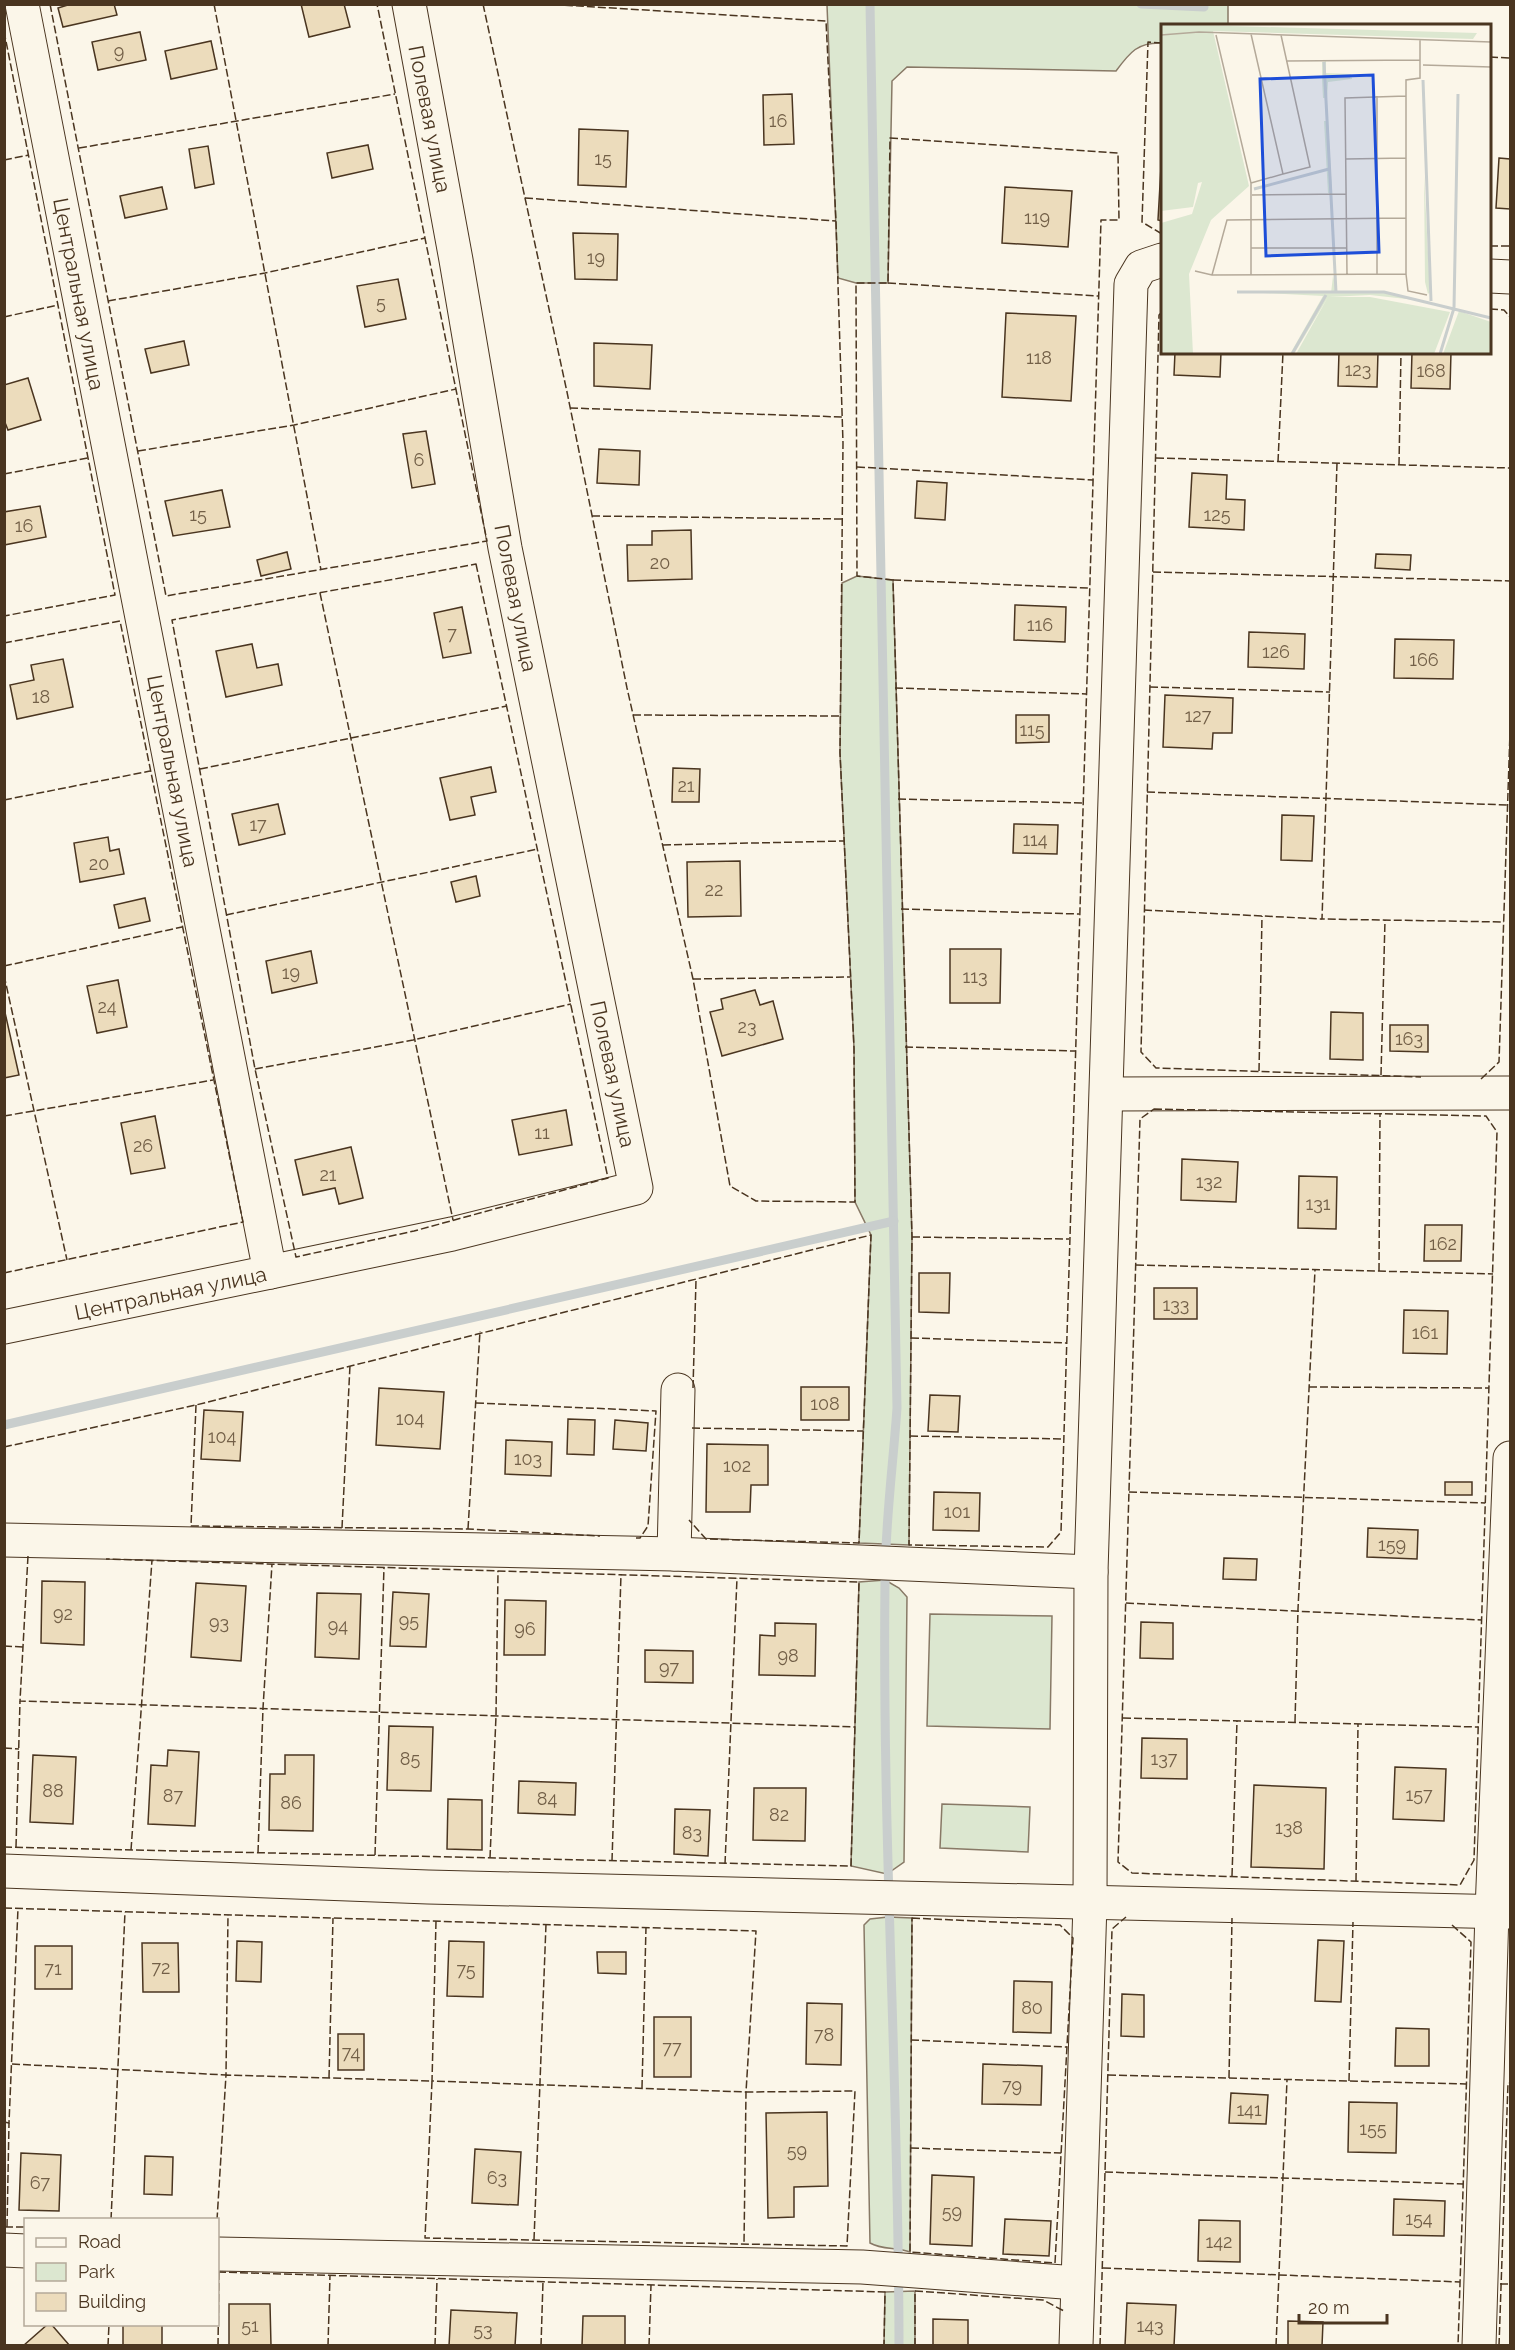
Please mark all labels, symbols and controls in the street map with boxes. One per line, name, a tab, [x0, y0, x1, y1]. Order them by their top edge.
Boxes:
inset map	[1161, 24, 1491, 354]
house number: 9	[114, 41, 124, 62]
street label: Полевая улица	[403, 43, 457, 195]
house number: 16	[769, 110, 787, 131]
house number: 15	[594, 148, 612, 169]
street label: Центральная улица	[48, 196, 110, 392]
house number: 119	[1024, 207, 1050, 228]
house number: 19	[587, 247, 605, 268]
house number: 5	[376, 292, 386, 313]
house number: 118	[1026, 347, 1052, 368]
house number: 123	[1345, 359, 1371, 380]
house number: 168	[1416, 360, 1446, 381]
house number: 6	[414, 449, 425, 470]
house number: 15	[189, 504, 207, 525]
house number: 125	[1204, 504, 1231, 525]
house number: 16	[15, 515, 33, 536]
street label: Полевая улица	[489, 522, 543, 674]
house number: 20	[650, 552, 670, 573]
house number: 116	[1027, 614, 1053, 635]
house number: 7	[447, 623, 457, 644]
house number: 126	[1262, 641, 1290, 662]
house number: 166	[1409, 649, 1439, 670]
street label: Центральная улица	[142, 673, 204, 869]
house number: 18	[32, 686, 50, 707]
house number: 127	[1185, 705, 1212, 726]
house number: 115	[1019, 719, 1045, 740]
house number: 21	[677, 775, 695, 796]
house number: 17	[249, 814, 267, 835]
house number: 114	[1022, 829, 1048, 850]
house number: 20	[89, 853, 109, 874]
house number: 22	[705, 879, 723, 900]
house number: 19	[282, 962, 300, 983]
house number: 113	[962, 966, 988, 987]
house number: 24	[97, 996, 117, 1017]
street label: Полевая улица	[585, 998, 641, 1150]
house number: 23	[738, 1016, 757, 1037]
house number: 163	[1395, 1028, 1423, 1049]
house number: 11	[534, 1122, 550, 1143]
house number: 26	[133, 1135, 153, 1156]
house number: 21	[319, 1164, 337, 1185]
house number: 132	[1196, 1171, 1222, 1192]
house number: 131	[1305, 1193, 1331, 1214]
house number: 162	[1429, 1233, 1457, 1254]
street label: Центральная улица	[72, 1261, 269, 1325]
house number: 133	[1163, 1294, 1189, 1315]
house number: 161	[1412, 1322, 1438, 1343]
house number: 108	[810, 1393, 840, 1414]
house number: 104	[396, 1408, 424, 1429]
house number: 104	[208, 1426, 236, 1447]
house number: 103	[514, 1448, 542, 1469]
house number: 102	[723, 1455, 751, 1476]
house number: 101	[944, 1501, 971, 1522]
house number: 159	[1378, 1534, 1406, 1555]
house number: 92	[53, 1603, 73, 1624]
house number: 95	[399, 1610, 419, 1631]
house number: 93	[209, 1612, 229, 1633]
house number: 94	[328, 1615, 348, 1636]
house number: 96	[514, 1618, 536, 1639]
house number: 98	[777, 1645, 799, 1666]
house number: 97	[659, 1657, 679, 1678]
house number: 85	[400, 1748, 420, 1769]
house number: 137	[1151, 1748, 1178, 1769]
house number: 88	[42, 1780, 64, 1801]
house number: 157	[1405, 1784, 1433, 1805]
house number: 87	[163, 1785, 184, 1806]
house number: 84	[537, 1788, 557, 1809]
house number: 86	[280, 1792, 302, 1813]
house number: 82	[769, 1804, 789, 1825]
house number: 138	[1275, 1817, 1303, 1838]
house number: 83	[682, 1822, 702, 1843]
house number: 72	[151, 1957, 171, 1978]
house number: 71	[44, 1958, 62, 1979]
house number: 75	[456, 1959, 476, 1980]
house number: 80	[1021, 1997, 1043, 2018]
house number: 78	[814, 2024, 834, 2045]
house number: 77	[662, 2037, 682, 2058]
house number: 74	[342, 2042, 360, 2063]
house number: 79	[1002, 2075, 1022, 2096]
house number: 141	[1236, 2099, 1262, 2120]
house number: 155	[1359, 2118, 1387, 2139]
house number: 59	[787, 2140, 807, 2161]
house number: 63	[487, 2167, 507, 2188]
house number: 67	[30, 2172, 51, 2193]
house number: 59	[942, 2201, 962, 2222]
house number: 154	[1405, 2208, 1433, 2229]
legend	[24, 2218, 219, 2326]
text: Road	[78, 2231, 121, 2252]
house number: 142	[1206, 2231, 1232, 2252]
text: Park	[78, 2261, 115, 2282]
scale bar	[1299, 2287, 1388, 2325]
text: Building	[78, 2291, 146, 2312]
text: 20 m	[1308, 2297, 1350, 2318]
house number: 51	[241, 2315, 259, 2336]
house number: 143	[1136, 2315, 1164, 2336]
house number: 53	[473, 2319, 493, 2340]

